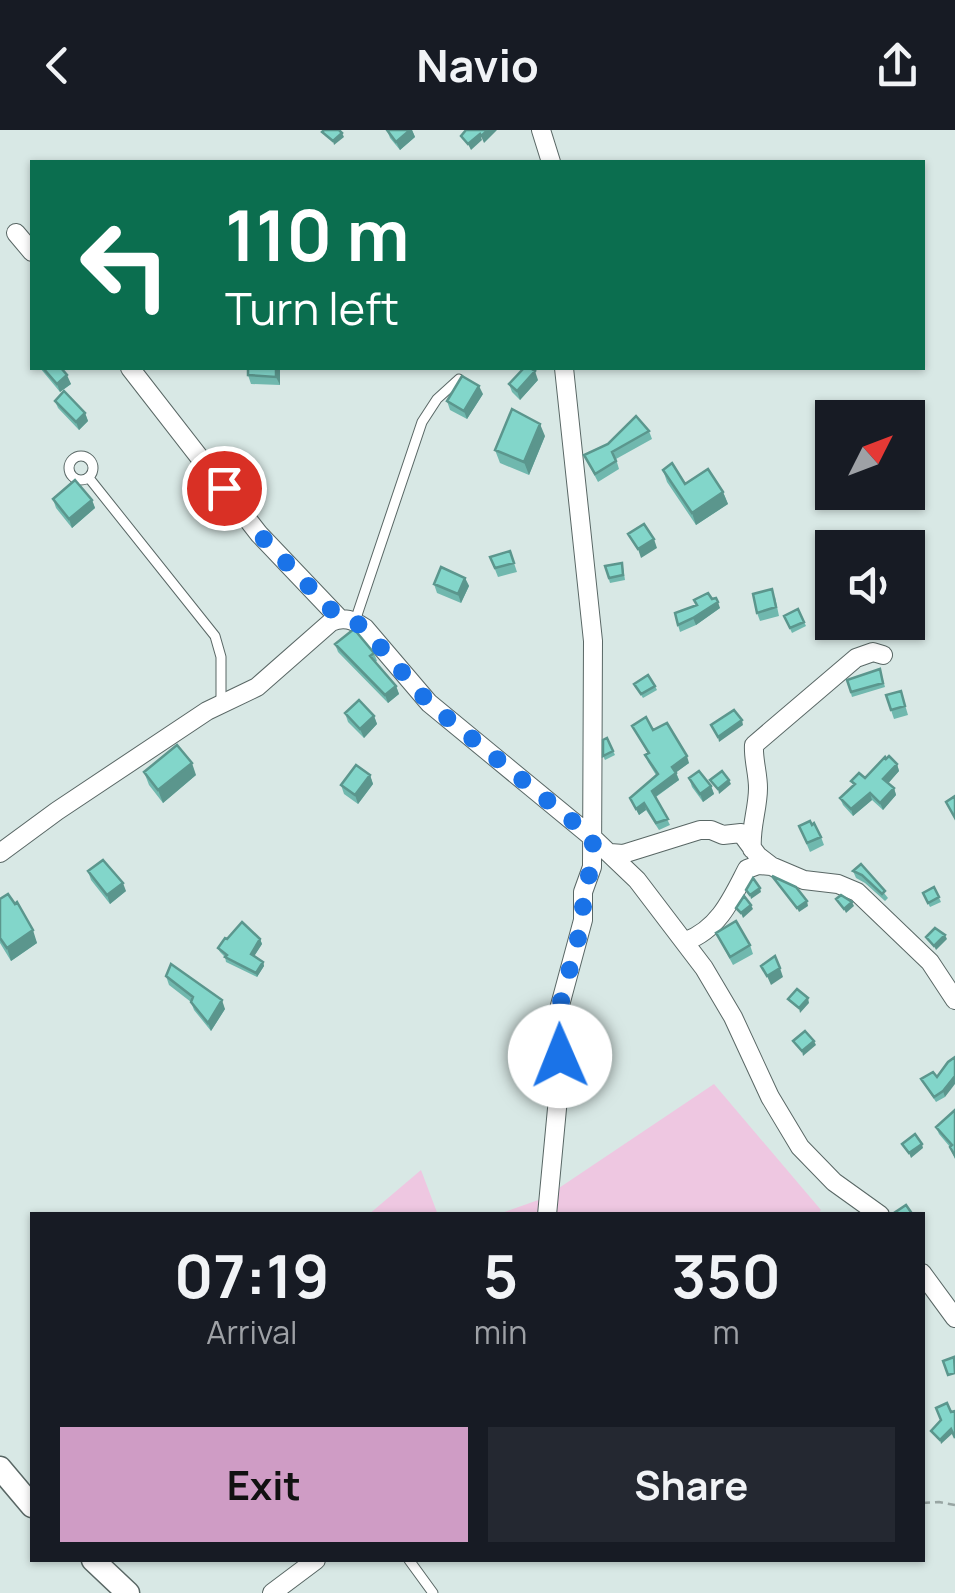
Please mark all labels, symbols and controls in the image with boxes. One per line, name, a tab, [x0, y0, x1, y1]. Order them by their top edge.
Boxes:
text: Navio	[416, 34, 539, 96]
icon: back	[30, 38, 85, 93]
icon: share	[870, 38, 925, 93]
text: 110 m	[225, 186, 409, 282]
icon: left	[60, 200, 190, 330]
text: Turn left	[225, 277, 399, 339]
north arrow	[815, 400, 925, 510]
map controls	[815, 400, 925, 640]
pin	[182, 446, 267, 531]
icon: arrive	[197, 461, 252, 516]
button: sound	[815, 530, 925, 640]
position arrow	[508, 1004, 612, 1108]
text: 07:19	[174, 1234, 330, 1316]
text: 5	[483, 1234, 518, 1316]
text: 350	[671, 1234, 781, 1316]
text: Arrival	[206, 1310, 298, 1354]
text: min	[474, 1310, 527, 1354]
text: m	[713, 1310, 740, 1354]
button: Exit	[60, 1427, 468, 1542]
button: Share	[488, 1427, 895, 1542]

